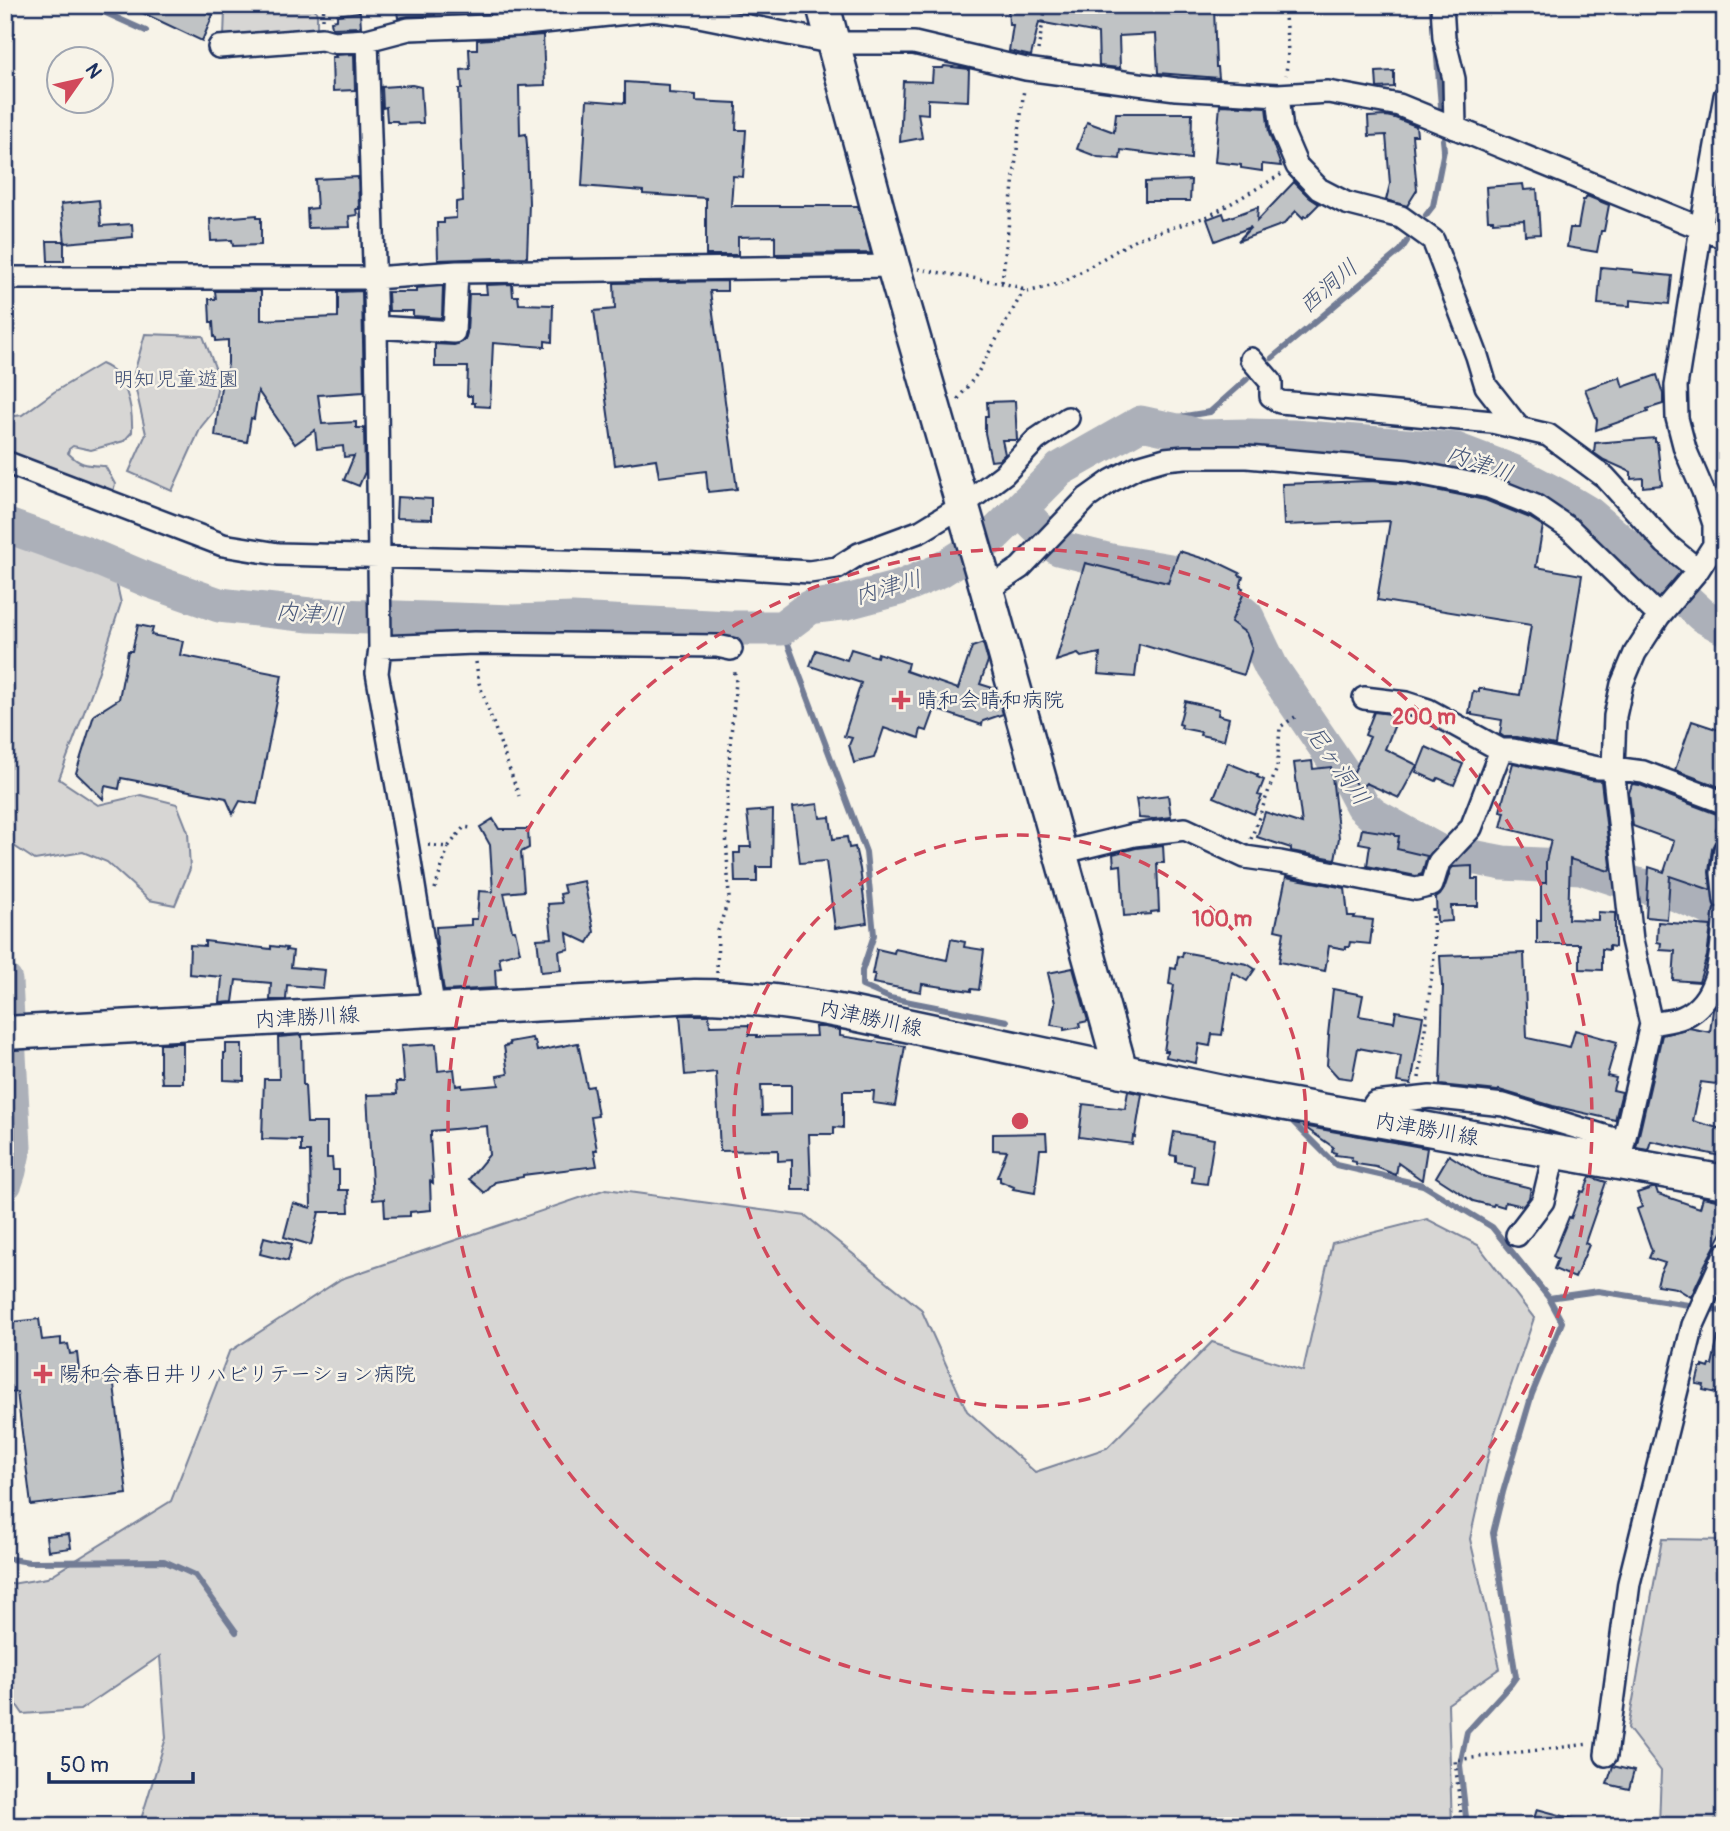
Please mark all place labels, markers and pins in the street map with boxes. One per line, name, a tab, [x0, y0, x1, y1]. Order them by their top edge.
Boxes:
place label: 晴和会晴和病院	[917, 687, 1064, 714]
marker: 晴和会晴和病院	[891, 690, 911, 710]
centre of rings	[1008, 1109, 1032, 1133]
place label: 陽和会春日井リハビリテーション病院	[59, 1361, 416, 1388]
marker: 陽和会春日井リハビリテーション病院	[33, 1364, 53, 1384]

